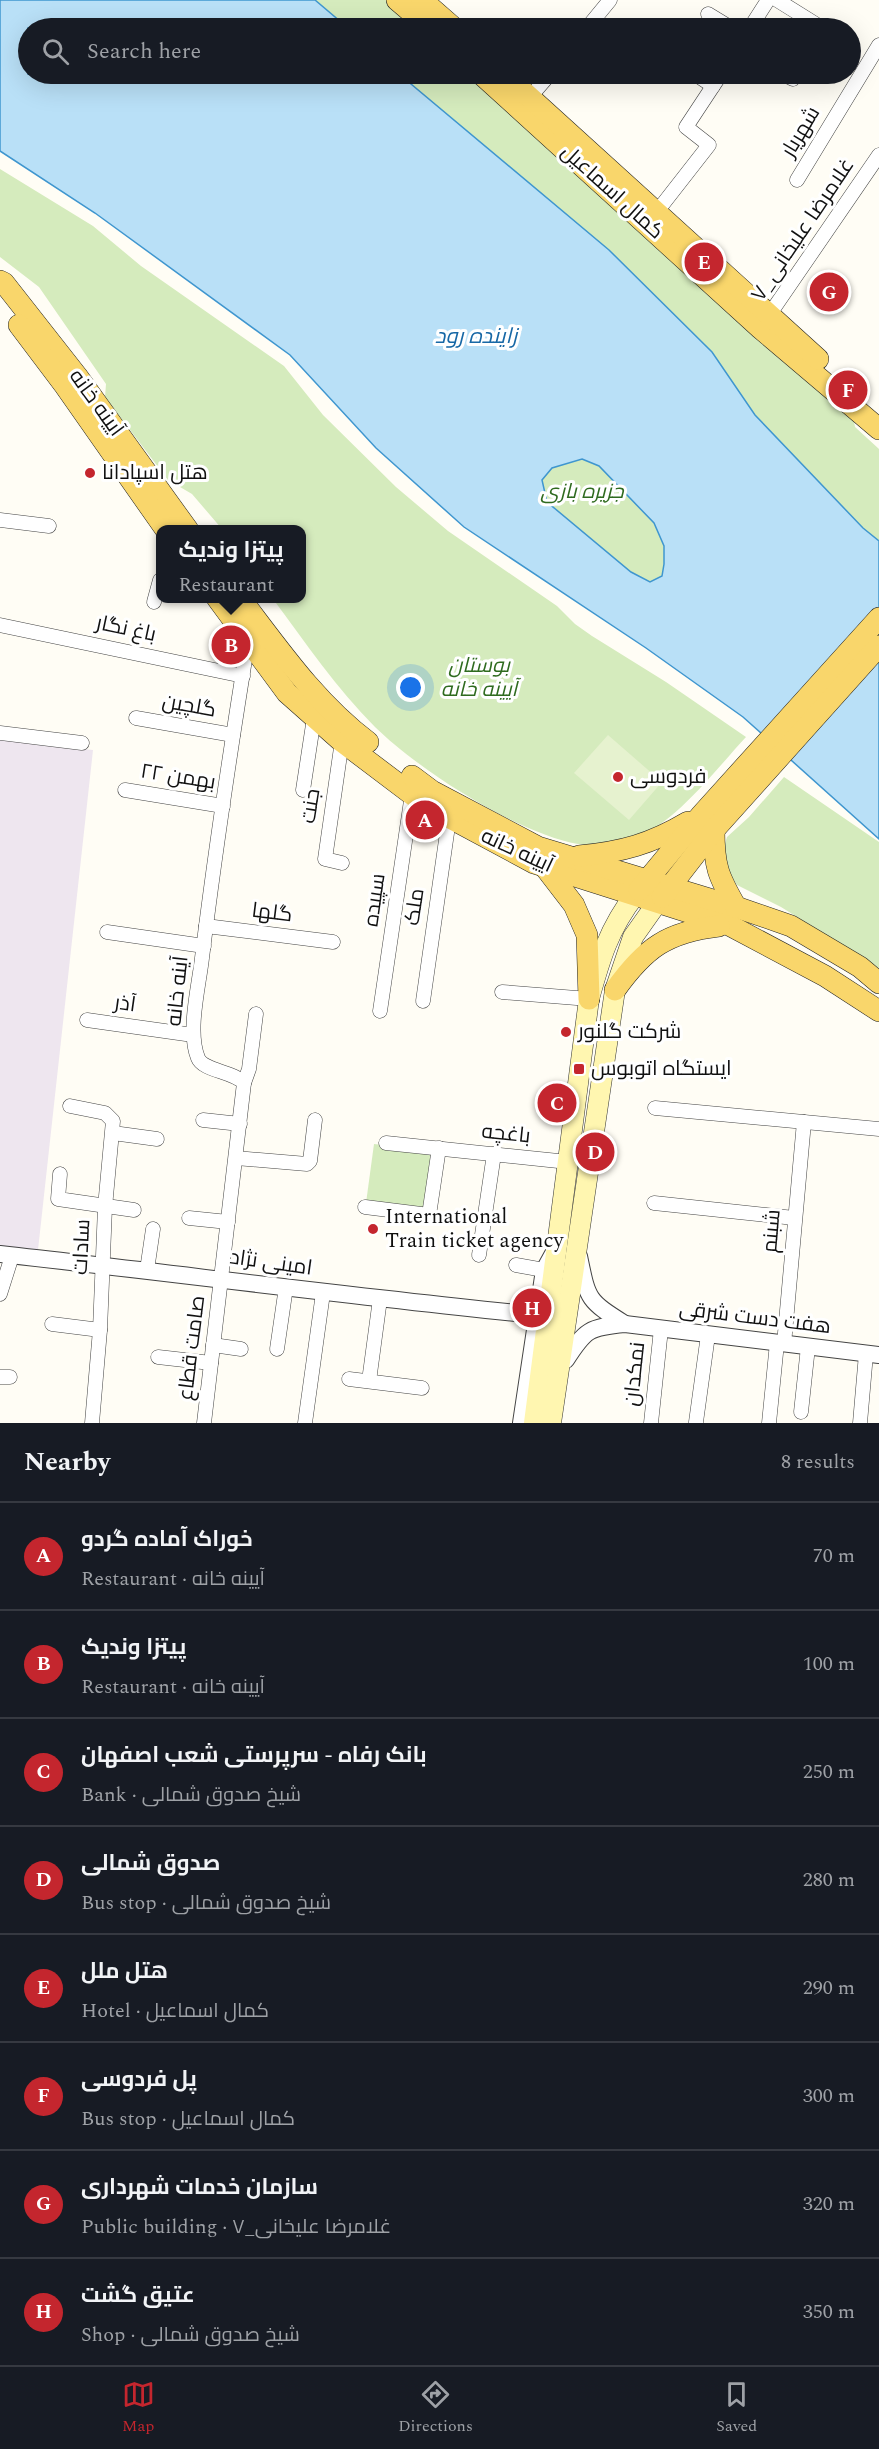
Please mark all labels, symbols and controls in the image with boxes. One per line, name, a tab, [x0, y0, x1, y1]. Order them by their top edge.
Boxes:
search box	[18, 18, 861, 84]
icon: search	[39, 35, 72, 68]
text: Search here	[87, 35, 201, 68]
street label: شهریار	[773, 100, 829, 165]
street label: کمال اسماعیل	[553, 137, 671, 247]
street label: ۷_غلامرضا علیخانی	[743, 152, 863, 308]
pin: E	[684, 240, 724, 284]
pin: G	[810, 270, 848, 314]
water label: زاینده رود	[435, 320, 519, 353]
street label: آیینه خانه	[61, 363, 132, 444]
pin: F	[828, 368, 868, 412]
place label: هتل اسپادانا	[102, 457, 208, 489]
marker: هتل اسپادانا	[83, 466, 97, 480]
park label: جزیره بازی	[540, 476, 625, 508]
popup	[156, 525, 306, 603]
text: پیتزا وندیک	[178, 534, 284, 567]
text: Restaurant	[178, 570, 274, 600]
street label: باغ نگار	[92, 607, 159, 651]
pin: B	[212, 622, 250, 668]
park label: بوستان آیینه خانه	[441, 650, 522, 706]
your location	[396, 673, 425, 702]
street label: گلچین	[160, 686, 218, 726]
street label: ۲۲ بهمن	[138, 755, 218, 799]
place label: فردوسی	[630, 761, 707, 793]
marker: فردوسی	[611, 770, 625, 784]
street label: جنت	[292, 786, 330, 826]
pin: A	[406, 798, 444, 842]
street label: آیینه خانه	[476, 820, 559, 882]
street label: سپیده	[355, 871, 395, 929]
street label: ملک	[397, 886, 433, 928]
street label: گلها	[250, 895, 294, 931]
street label: آینه خانه	[158, 954, 198, 1028]
street label: آذر	[111, 987, 138, 1021]
place label: شرکت گلنور	[577, 1016, 681, 1048]
marker: شرکت گلنور	[559, 1025, 573, 1039]
place label: ایستگاه اتوبوس	[591, 1053, 732, 1085]
marker: ایستگاه اتوبوس	[572, 1062, 586, 1076]
pin: C	[538, 1080, 576, 1126]
street label: باغچه	[480, 1116, 532, 1152]
pin: D	[576, 1130, 614, 1174]
place label: International Train ticket agency	[385, 1201, 564, 1257]
street label: شبنم	[754, 1208, 790, 1254]
street label: سادات	[65, 1218, 99, 1276]
marker: International Train ticket agency	[366, 1222, 380, 1236]
street label: امینی نژاد	[228, 1241, 314, 1285]
pin: H	[512, 1286, 552, 1330]
street label: هفت دست شرقی	[677, 1293, 833, 1343]
street label: صامت قطاع	[170, 1294, 214, 1402]
street label: نمکدان	[616, 1340, 654, 1408]
text: Nearby	[24, 1442, 110, 1482]
text: 8 results	[781, 1447, 855, 1477]
text: خوراک آماده گردو	[81, 1523, 253, 1556]
text: A	[36, 1541, 51, 1571]
text: 70 m	[813, 1541, 855, 1571]
text: Restaurant · آیینه خانه	[81, 1564, 265, 1594]
text: پیتزا وندیک	[81, 1631, 186, 1664]
text: B	[36, 1649, 51, 1679]
text: 100 m	[803, 1649, 855, 1679]
text: Restaurant · آیینه خانه	[81, 1672, 265, 1702]
text: بانک رفاه - سرپرستی شعب اصفهان	[81, 1739, 427, 1772]
text: C	[36, 1757, 51, 1787]
text: 250 m	[803, 1757, 855, 1787]
text: Bank · شیخ صدوق شمالی	[81, 1780, 301, 1810]
text: صدوق شمالی	[81, 1847, 220, 1880]
text: D	[35, 1865, 52, 1895]
text: 280 m	[803, 1865, 855, 1895]
text: Bus stop · شیخ صدوق شمالی	[81, 1888, 331, 1918]
text: هتل ملل	[81, 1955, 168, 1988]
text: E	[37, 1973, 50, 2003]
text: 290 m	[803, 1973, 855, 2003]
text: Hotel · کمال اسماعیل	[81, 1996, 269, 2026]
text: پل فردوسی	[81, 2063, 197, 2096]
text: F	[37, 2081, 50, 2111]
text: 300 m	[803, 2081, 855, 2111]
text: Bus stop · کمال اسماعیل	[81, 2104, 295, 2134]
text: سازمان خدمات شهرداری	[81, 2171, 318, 2204]
text: G	[36, 2189, 51, 2219]
text: 320 m	[803, 2189, 855, 2219]
text: Public building · ۷_غلامرضا علیخانی	[81, 2212, 391, 2242]
text: عتیق گشت	[81, 2279, 195, 2312]
text: H	[35, 2297, 52, 2327]
text: 350 m	[803, 2297, 855, 2327]
text: Shop · شیخ صدوق شمالی	[81, 2320, 300, 2350]
tab: Map	[122, 2378, 155, 2438]
tab: Directions	[398, 2378, 473, 2438]
tab: Saved	[716, 2378, 757, 2438]

